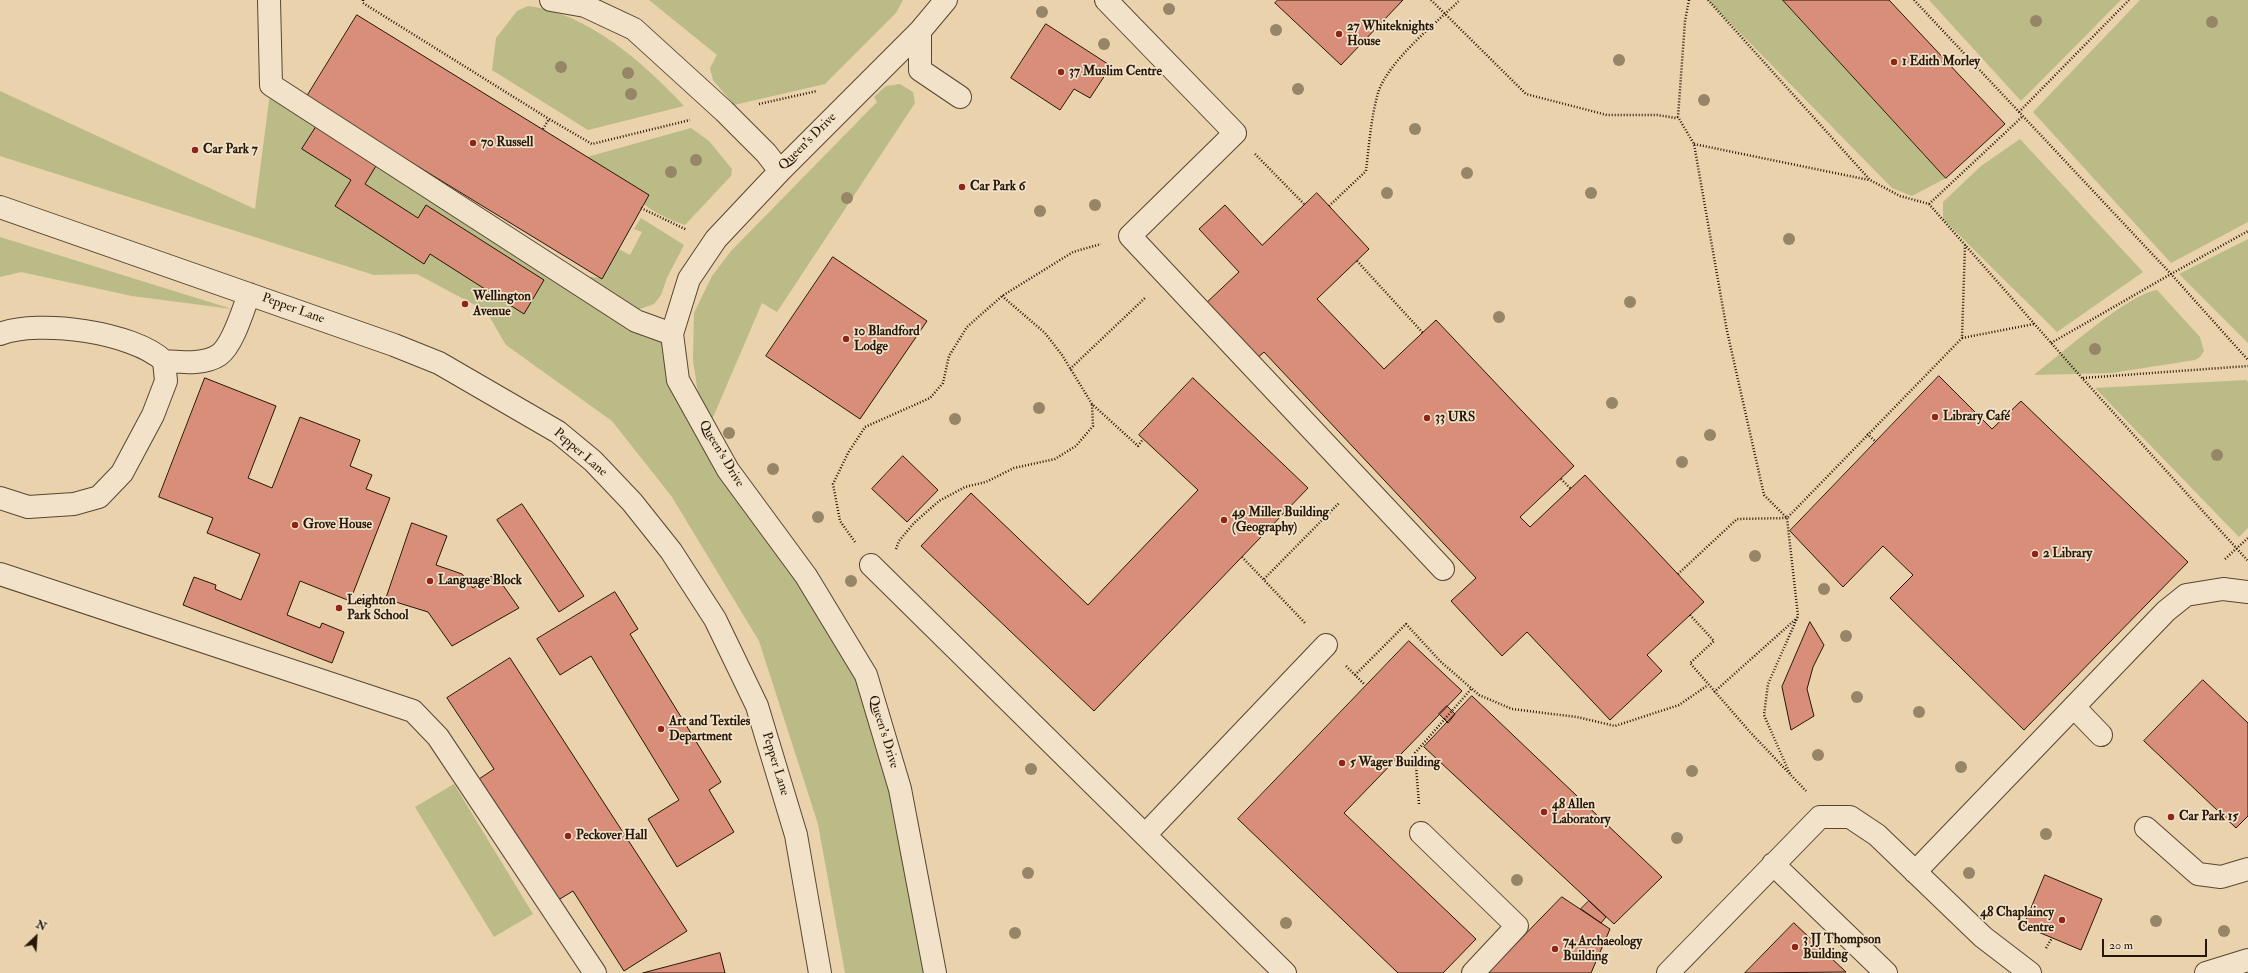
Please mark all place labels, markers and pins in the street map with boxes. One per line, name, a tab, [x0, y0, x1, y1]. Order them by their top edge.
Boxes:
place label: 27 Whiteknights House	[1347, 19, 1434, 50]
marker: 27 Whiteknights House	[1334, 29, 1344, 39]
place label: 1 Edith Morley	[1902, 54, 1980, 70]
marker: 1 Edith Morley	[1889, 57, 1899, 67]
place label: 37 Muslim Centre	[1069, 64, 1162, 80]
marker: 37 Muslim Centre	[1056, 67, 1066, 77]
place label: 70 Russell	[481, 135, 533, 151]
marker: 70 Russell	[468, 138, 478, 148]
place label: Car Park 7	[203, 142, 258, 158]
marker: Car Park 7	[190, 145, 200, 155]
place label: Car Park 6	[970, 179, 1025, 195]
marker: Car Park 6	[957, 182, 967, 192]
place label: Wellington Avenue	[473, 289, 531, 320]
marker: Wellington Avenue	[460, 299, 470, 309]
place label: 10 Blandford Lodge	[854, 324, 920, 355]
marker: 10 Blandford Lodge	[841, 334, 851, 344]
place label: Library Café	[1943, 409, 2010, 425]
place label: 33 URS	[1435, 410, 1475, 426]
marker: Library Café	[1930, 412, 1940, 422]
marker: 33 URS	[1422, 413, 1432, 423]
place label: 49 Miller Building (Geography)	[1232, 505, 1329, 536]
marker: 49 Miller Building (Geography)	[1219, 515, 1229, 525]
place label: Grove House	[303, 517, 372, 533]
marker: Grove House	[290, 520, 300, 530]
place label: 2 Library	[2043, 546, 2092, 562]
marker: 2 Library	[2030, 549, 2040, 559]
place label: Language Block	[438, 573, 522, 589]
marker: Language Block	[425, 576, 435, 586]
place label: Leighton Park School	[347, 593, 408, 624]
marker: Leighton Park School	[334, 603, 344, 613]
place label: Art and Textiles Department	[669, 714, 750, 745]
marker: Art and Textiles Department	[656, 724, 666, 734]
place label: 5 Wager Building	[1350, 755, 1440, 771]
marker: 5 Wager Building	[1337, 758, 1347, 768]
place label: 48 Allen Laboratory	[1552, 797, 1611, 828]
marker: 48 Allen Laboratory	[1539, 807, 1549, 817]
place label: Car Park 15	[2179, 809, 2238, 825]
marker: Car Park 15	[2166, 812, 2176, 822]
place label: Peckover Hall	[576, 828, 647, 844]
marker: Peckover Hall	[563, 831, 573, 841]
place label: 48 Chaplaincy Centre	[1980, 905, 2054, 936]
marker: 48 Chaplaincy Centre	[2057, 915, 2067, 925]
place label: 3 JJ Thompson Building	[1803, 932, 1881, 963]
place label: 74 Archaeology Building	[1563, 934, 1642, 965]
marker: 3 JJ Thompson Building	[1790, 942, 1800, 952]
marker: 74 Archaeology Building	[1550, 944, 1560, 954]

